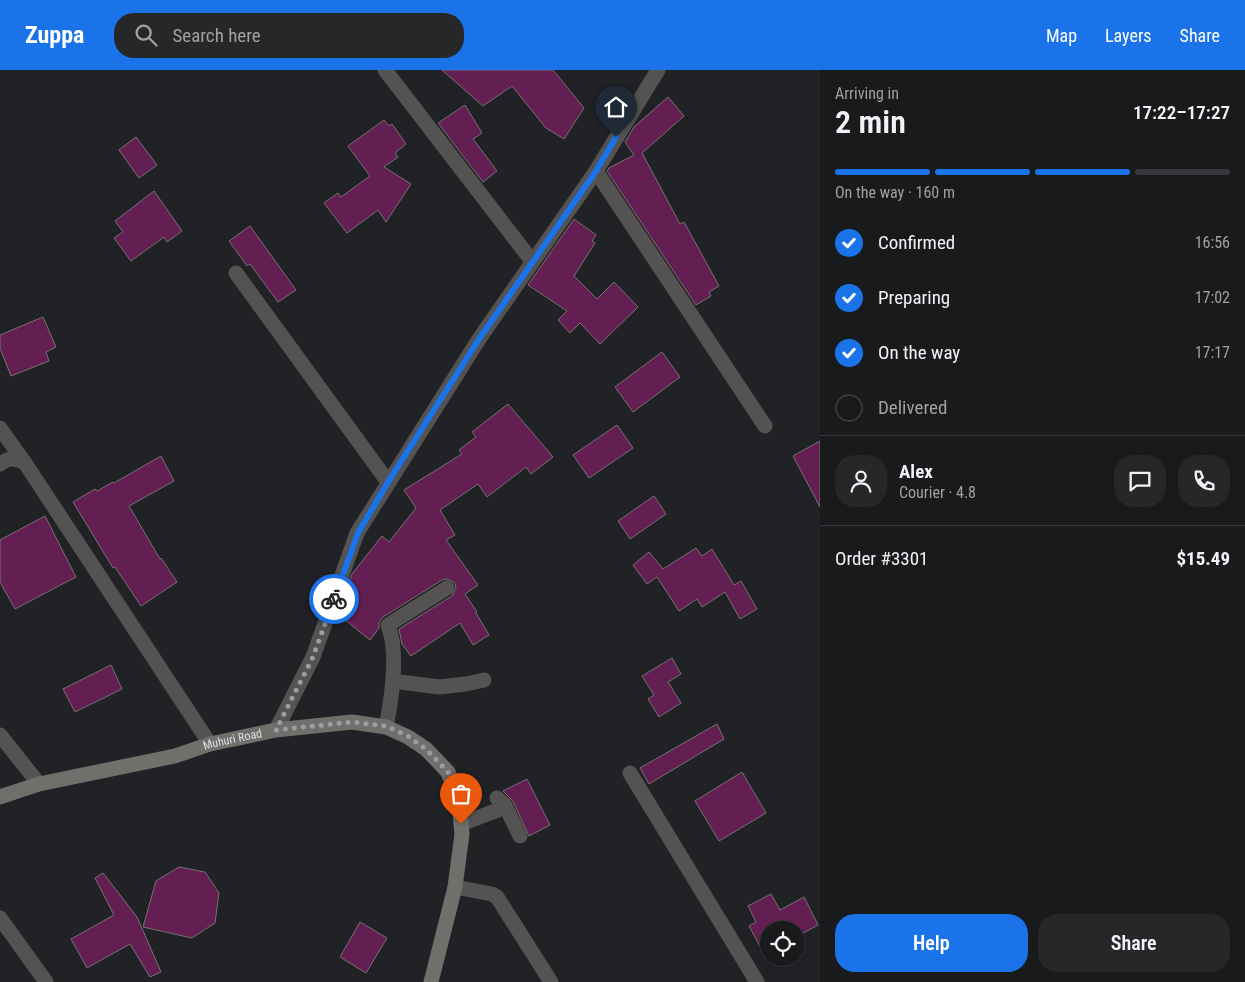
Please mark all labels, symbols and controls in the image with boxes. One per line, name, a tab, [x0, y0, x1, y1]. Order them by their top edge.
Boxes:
search box	[114, 13, 464, 58]
text: Zuppa	[25, 21, 84, 49]
icon: search	[132, 21, 160, 49]
text: Search here	[172, 24, 261, 47]
text: Map	[1046, 25, 1077, 46]
text: Layers	[1105, 25, 1152, 46]
text: Share	[1180, 25, 1220, 46]
text: Arriving in	[835, 84, 899, 103]
pin	[595, 86, 637, 137]
icon: home	[602, 93, 630, 121]
text: 17:22–17:27	[1133, 101, 1230, 124]
text: 2 min	[835, 103, 906, 141]
text: On the way · 160 m	[835, 183, 955, 202]
icon: check	[835, 229, 863, 257]
text: Confirmed	[878, 231, 955, 254]
text: 16:56	[1195, 233, 1230, 252]
icon: check	[835, 284, 863, 312]
text: Preparing	[878, 286, 950, 309]
text: 17:02	[1195, 288, 1230, 307]
icon: check	[835, 339, 863, 367]
text: On the way	[878, 341, 960, 364]
text: 17:17	[1195, 343, 1230, 362]
text: Delivered	[878, 396, 947, 419]
button: person	[835, 455, 887, 507]
button: chat	[1114, 455, 1166, 507]
button: phone	[1178, 455, 1230, 507]
text: Alex	[899, 460, 933, 483]
text: Courier · 4.8	[899, 483, 976, 502]
text: Order #3301	[835, 547, 928, 570]
text: $15.49	[1176, 547, 1230, 570]
courier	[309, 574, 359, 624]
icon: bike	[320, 585, 348, 613]
street label: Muhuri Road	[201, 726, 263, 753]
pin	[440, 773, 482, 824]
icon: bag	[447, 780, 475, 808]
button: Help	[835, 914, 1028, 972]
button: Share	[1038, 914, 1230, 972]
map controls	[760, 921, 805, 966]
button: locate	[760, 921, 805, 966]

